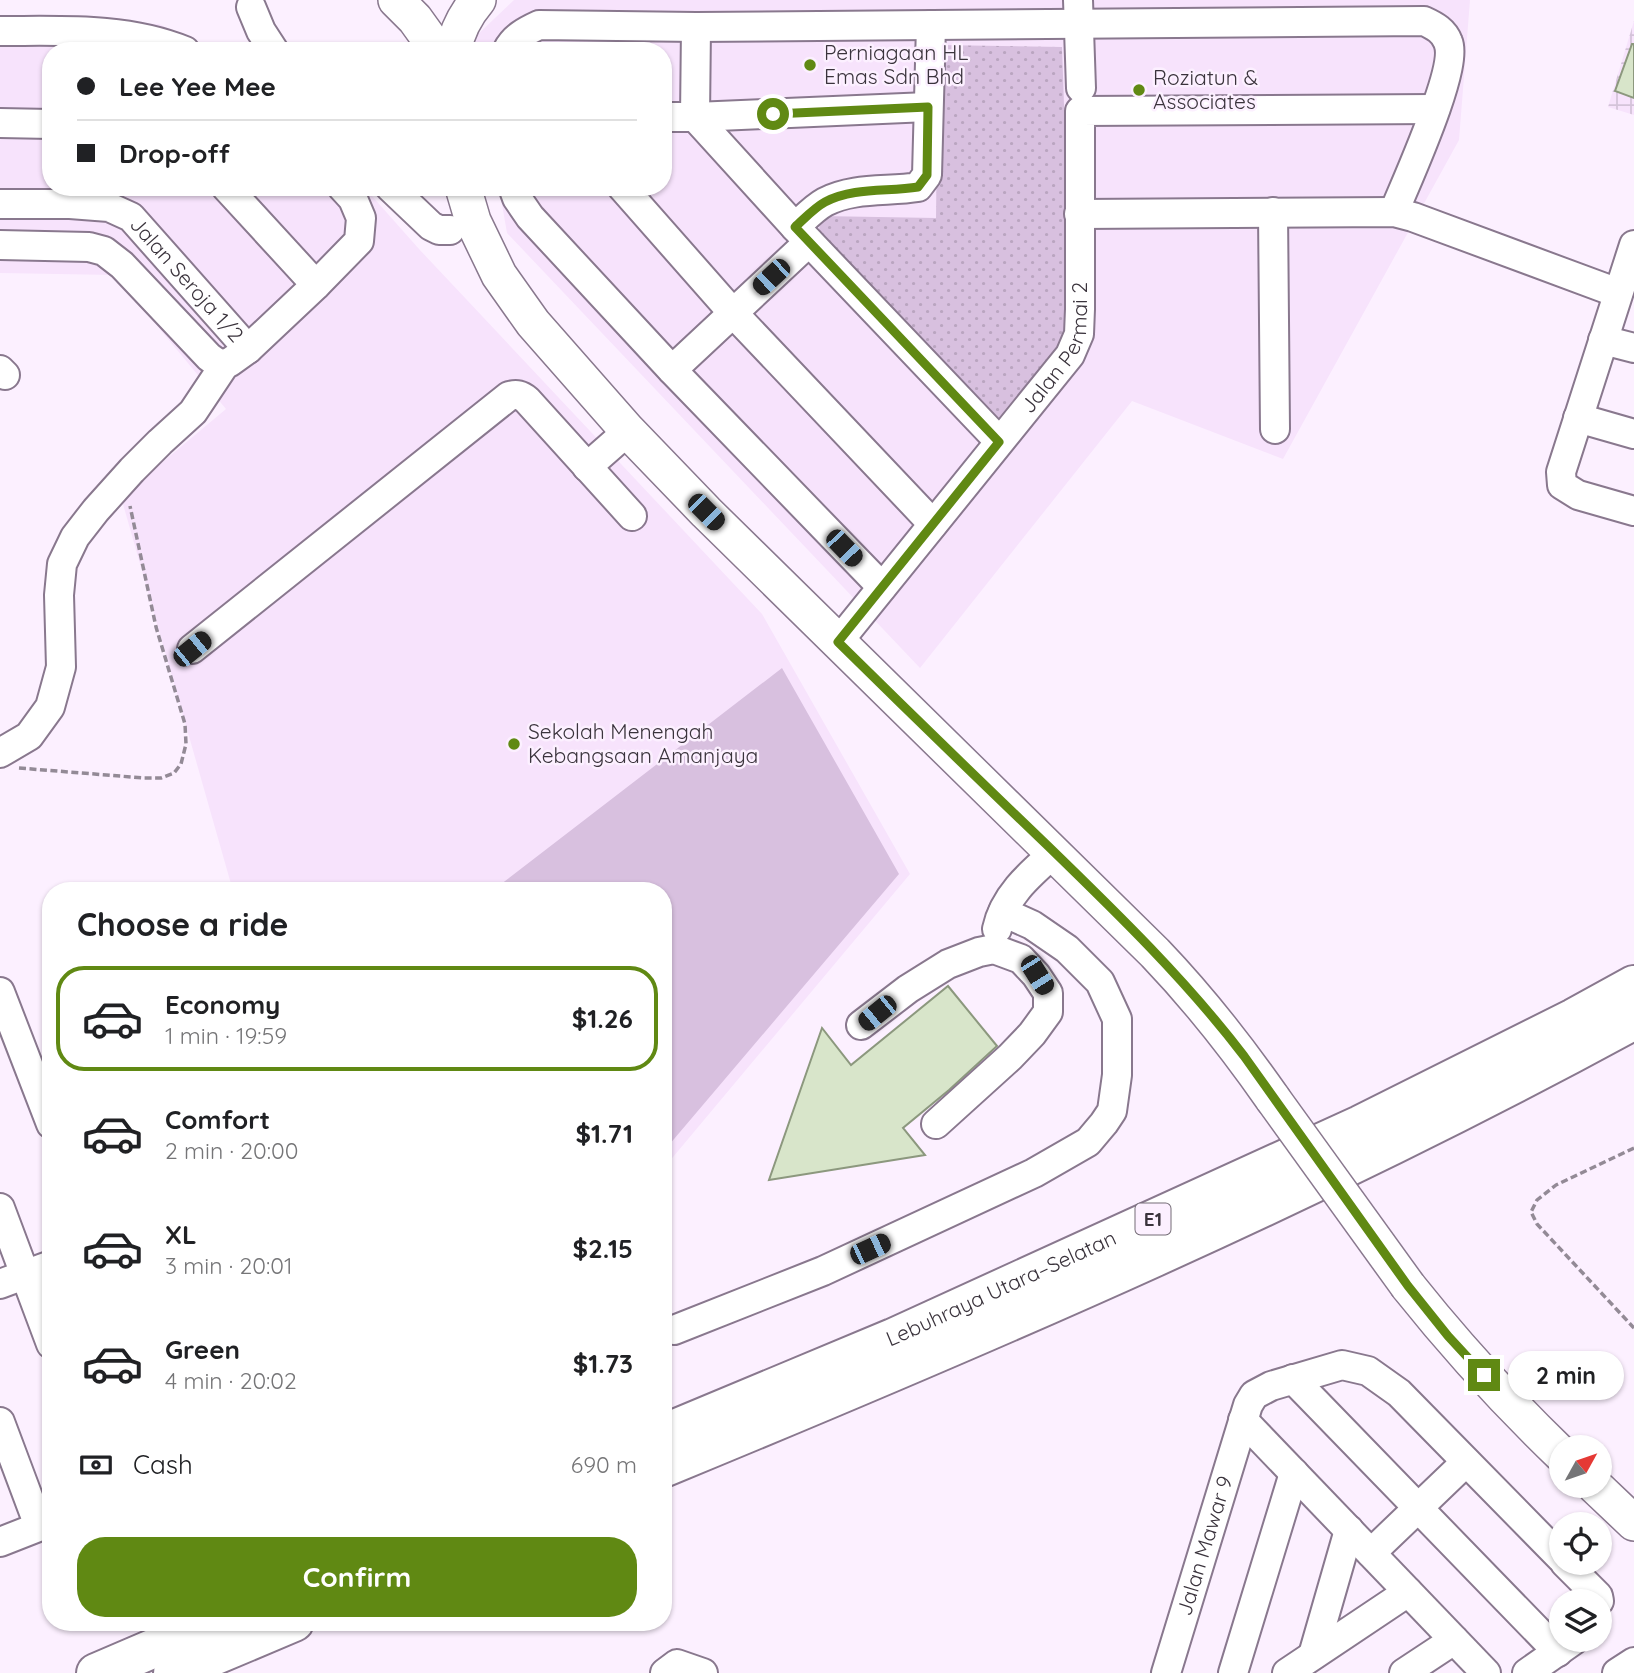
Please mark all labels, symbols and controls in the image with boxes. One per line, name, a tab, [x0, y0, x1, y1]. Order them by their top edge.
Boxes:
place label: Perniagaan HL Emas Sdn Bhd	[824, 39, 968, 89]
marker: Perniagaan HL Emas Sdn Bhd	[802, 57, 818, 73]
place label: Roziatun & Associates	[1153, 64, 1258, 114]
text: Lee Yee Mee	[119, 70, 276, 103]
marker: Roziatun & Associates	[1131, 82, 1147, 98]
route start	[757, 98, 789, 130]
text: Drop-off	[119, 137, 230, 170]
street label: Jalan Seroja 1/2	[125, 211, 250, 347]
car	[749, 255, 794, 299]
street label: Jalan Permai 2	[1014, 282, 1092, 418]
car	[684, 490, 729, 534]
car	[822, 526, 867, 570]
car	[170, 628, 215, 670]
place label: Sekolah Menengah Kebangsaan Amanjaya	[528, 718, 758, 768]
marker: Sekolah Menengah Kebangsaan Amanjaya	[506, 736, 522, 752]
text: Choose a ride	[77, 904, 289, 944]
car	[1017, 952, 1058, 998]
icon: car	[81, 987, 144, 1050]
text: Economy	[165, 988, 280, 1021]
car	[855, 992, 900, 1034]
text: $1.26	[572, 1002, 633, 1035]
text: 1 min · 19:59	[165, 1021, 287, 1050]
icon: car	[81, 1102, 144, 1165]
text: Comfort	[165, 1103, 270, 1136]
text: $1.71	[575, 1117, 633, 1150]
text: 2 min · 20:00	[165, 1136, 298, 1165]
road number: E1	[1136, 1204, 1170, 1234]
icon: car	[81, 1217, 144, 1280]
text: XL	[165, 1218, 197, 1251]
street label: Lebuhraya Utara–Selatan	[882, 1224, 1120, 1351]
car	[847, 1231, 894, 1267]
text: $2.15	[572, 1232, 633, 1265]
text: 3 min · 20:01	[165, 1251, 293, 1280]
icon: car	[81, 1332, 144, 1395]
text: Green	[165, 1333, 240, 1366]
text: $1.73	[573, 1347, 633, 1380]
callout: 2 min	[1508, 1350, 1624, 1400]
route end	[1468, 1359, 1500, 1391]
text: 2 min	[1536, 1361, 1596, 1390]
text: 4 min · 20:02	[165, 1366, 297, 1395]
north arrow	[1549, 1435, 1612, 1498]
map controls	[1549, 1435, 1612, 1652]
icon: cash	[77, 1446, 115, 1484]
text: Cash	[133, 1448, 193, 1481]
text: 690 m	[571, 1450, 637, 1479]
street label: Jalan Mawar 9	[1170, 1473, 1238, 1618]
button: locate	[1549, 1512, 1612, 1575]
button: Confirm	[77, 1537, 637, 1617]
button: layers	[1549, 1589, 1612, 1652]

